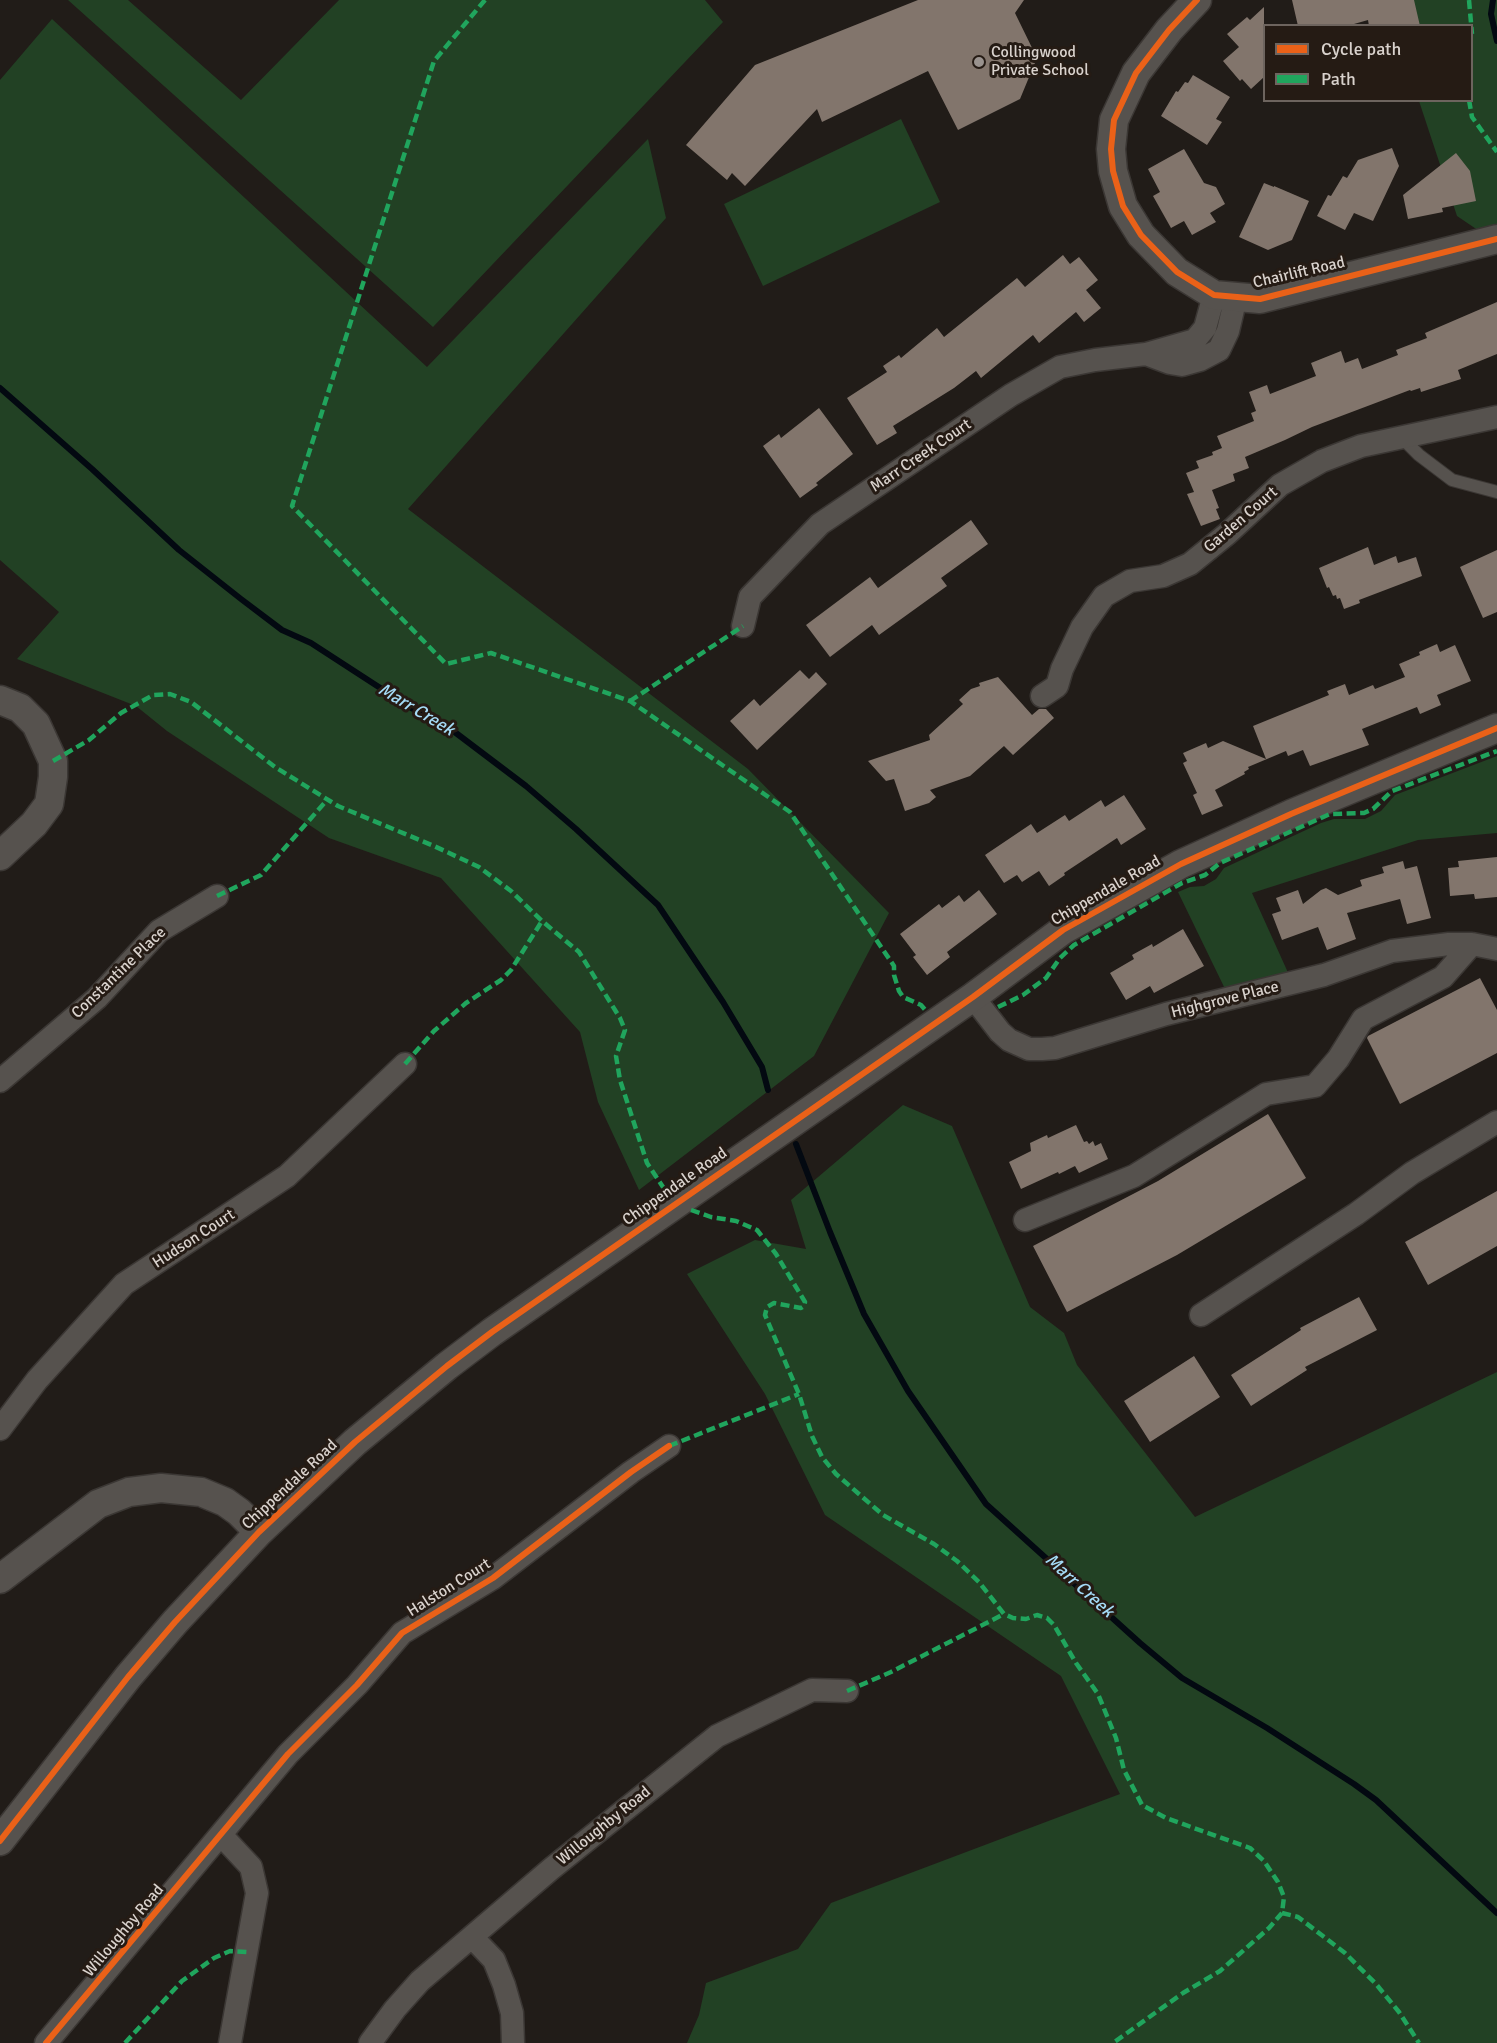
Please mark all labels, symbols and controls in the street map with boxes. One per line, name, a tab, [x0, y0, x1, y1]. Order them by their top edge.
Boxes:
legend	[1263, 24, 1473, 102]
text: Cycle path	[1321, 38, 1401, 60]
place label: Collingwood Private School	[991, 43, 1089, 81]
marker: Collingwood Private School	[972, 55, 986, 69]
text: Path	[1321, 68, 1356, 90]
street label: Chairlift Road	[1251, 253, 1347, 293]
street label: Marr Creek Court	[867, 415, 975, 497]
street label: Garden Court	[1200, 483, 1282, 557]
water label: Marr Creek	[374, 679, 458, 741]
street label: Chippendale Road	[1048, 852, 1164, 930]
street label: Constantine Place	[68, 923, 170, 1023]
street label: Highgrove Place	[1169, 977, 1281, 1023]
street label: Chippendale Road	[619, 1144, 731, 1230]
street label: Hudson Court	[149, 1205, 239, 1273]
street label: Chippendale Road	[238, 1436, 342, 1534]
water label: Marr Creek	[1040, 1550, 1118, 1622]
street label: Halston Court	[404, 1555, 494, 1621]
street label: Willoughby Road	[553, 1782, 655, 1870]
street label: Willoughby Road	[80, 1881, 168, 1981]

